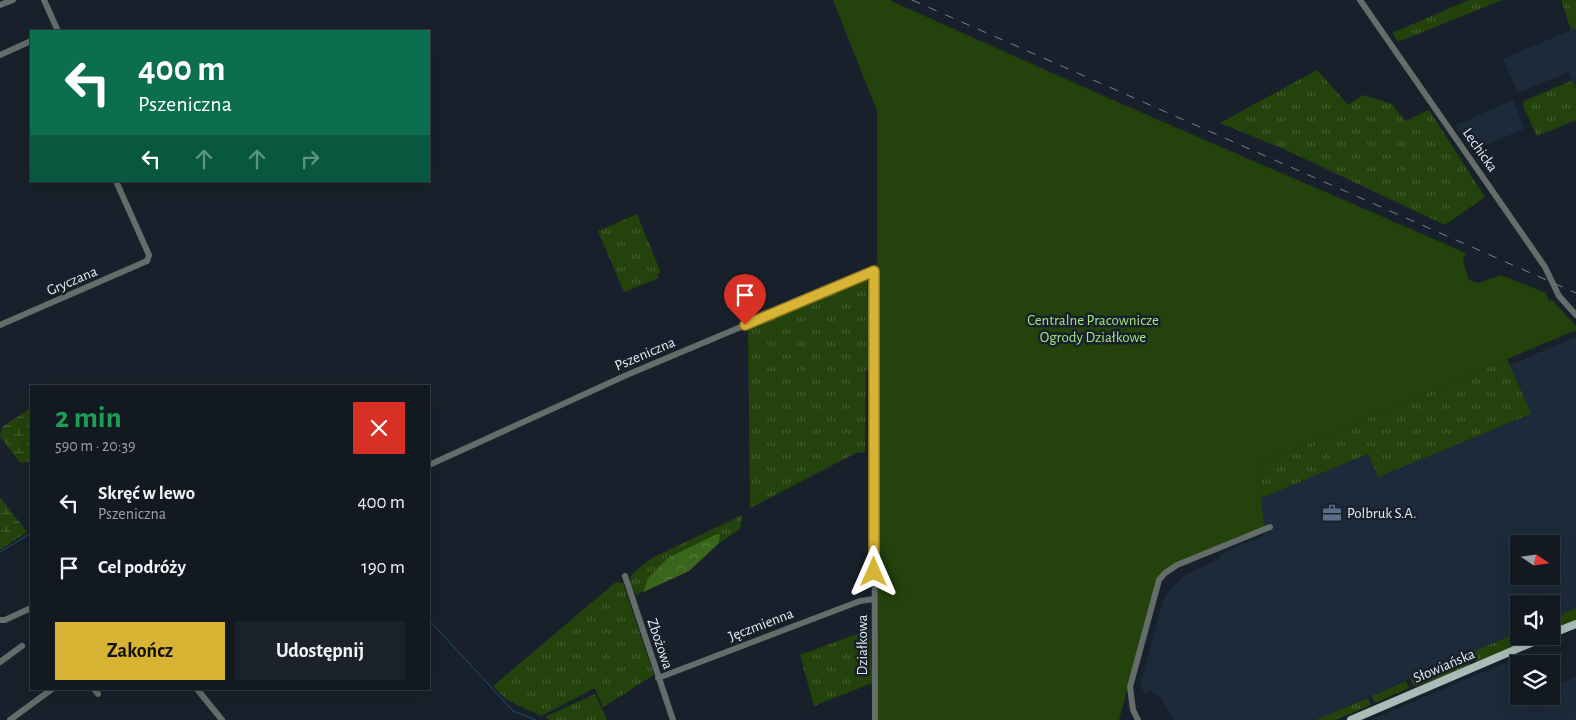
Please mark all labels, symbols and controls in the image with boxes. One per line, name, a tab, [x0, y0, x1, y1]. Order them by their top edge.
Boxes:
icon: left	[55, 50, 120, 115]
text: 400 m	[138, 52, 226, 87]
text: Pszeniczna	[138, 93, 232, 115]
street label: Lechicka	[1460, 125, 1500, 175]
icon: left	[137, 145, 165, 173]
icon: ahead	[190, 145, 218, 173]
icon: ahead	[243, 145, 271, 173]
icon: right	[296, 145, 324, 173]
street label: Gryczana	[45, 264, 100, 298]
pin	[724, 274, 766, 325]
icon: arrive	[731, 281, 759, 309]
park label: Centralne Pracownicze Ogrody Działkowe	[1027, 313, 1159, 345]
street label: Pszeniczna	[613, 335, 677, 373]
button: close	[353, 402, 405, 454]
text: 2 min	[55, 403, 122, 433]
text: 590 m · 20:39	[55, 438, 136, 454]
text: Skręć w lewo	[98, 484, 195, 503]
icon: left	[55, 489, 83, 517]
text: 400 m	[357, 493, 405, 512]
office icon: Polbruk S.A.	[1321, 502, 1343, 524]
text: Pszeniczna	[98, 506, 166, 522]
place label: Polbruk S.A.	[1347, 506, 1416, 521]
north arrow	[1510, 535, 1560, 585]
map controls	[1510, 535, 1560, 705]
position arrow	[847, 545, 899, 597]
icon: arrive	[55, 554, 83, 582]
text: Cel podróży	[98, 558, 186, 577]
text: 190 m	[361, 558, 405, 577]
button: sound	[1510, 595, 1560, 645]
street label: Jęczmienna	[727, 606, 796, 644]
street label: Działkowa	[855, 614, 870, 675]
street label: Zbożowa	[644, 617, 676, 671]
button: Zakończ	[55, 622, 225, 680]
button: Udostępnij	[235, 622, 405, 680]
street label: Słowiańska	[1411, 646, 1477, 686]
button: layers	[1510, 655, 1560, 705]

